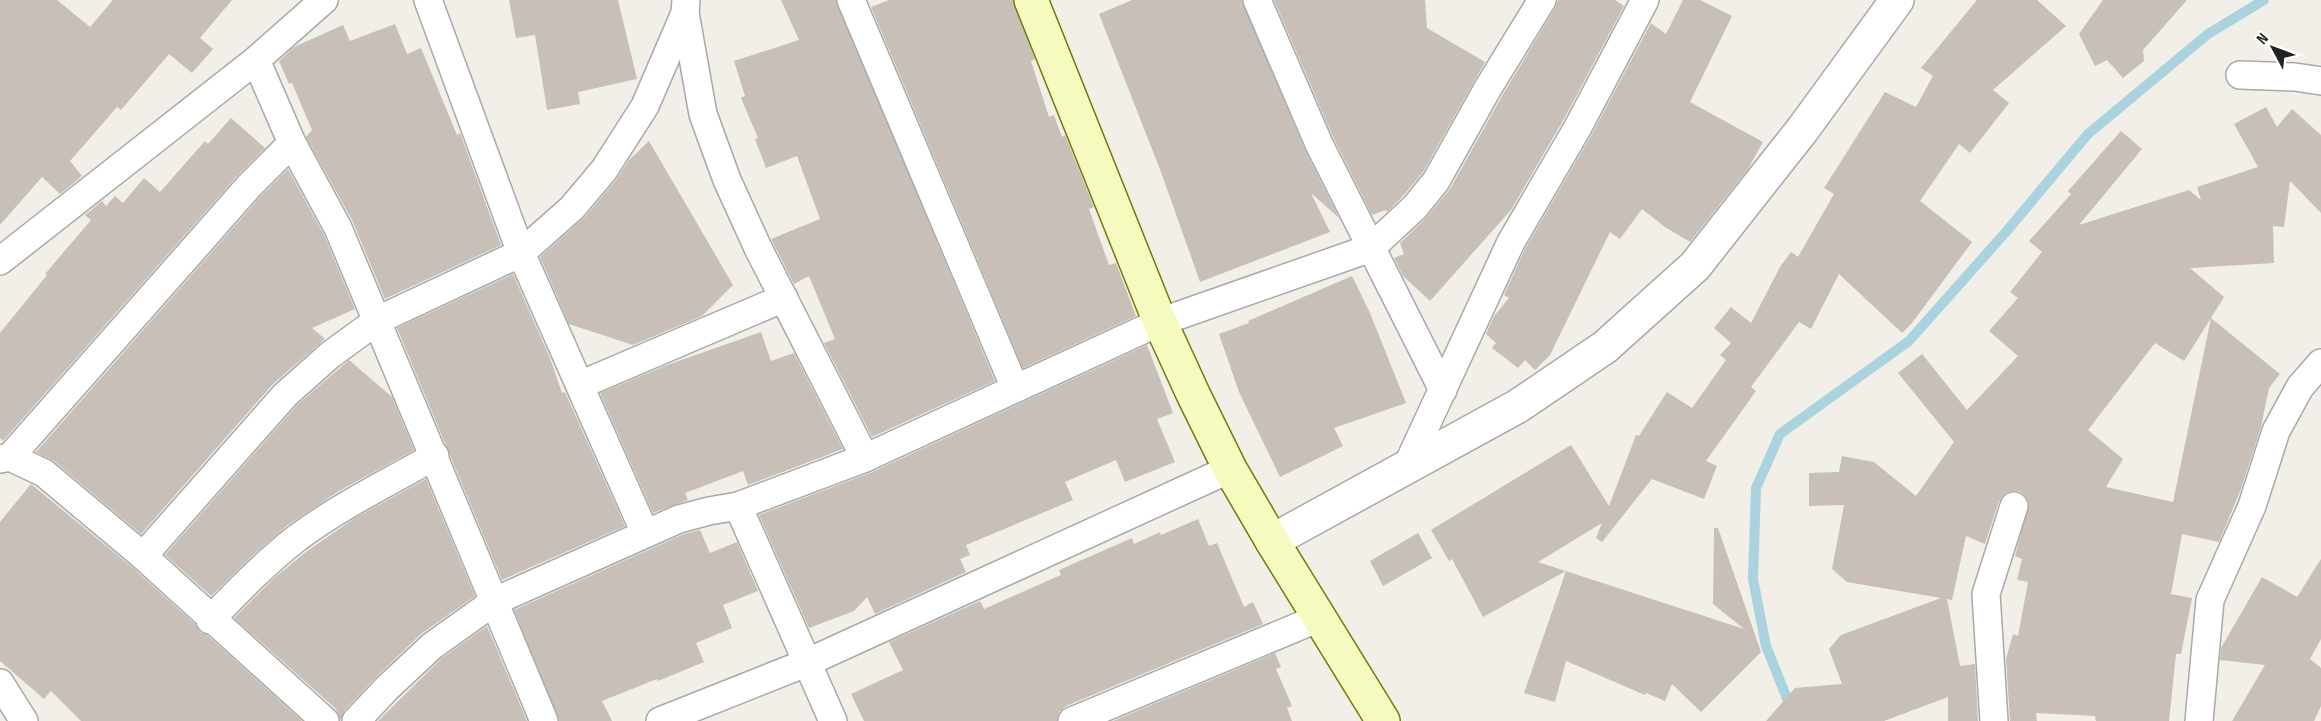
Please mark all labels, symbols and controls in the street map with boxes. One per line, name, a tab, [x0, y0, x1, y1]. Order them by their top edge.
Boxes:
north arrow	[2243, 18, 2303, 78]
text: N	[2253, 30, 2273, 49]

